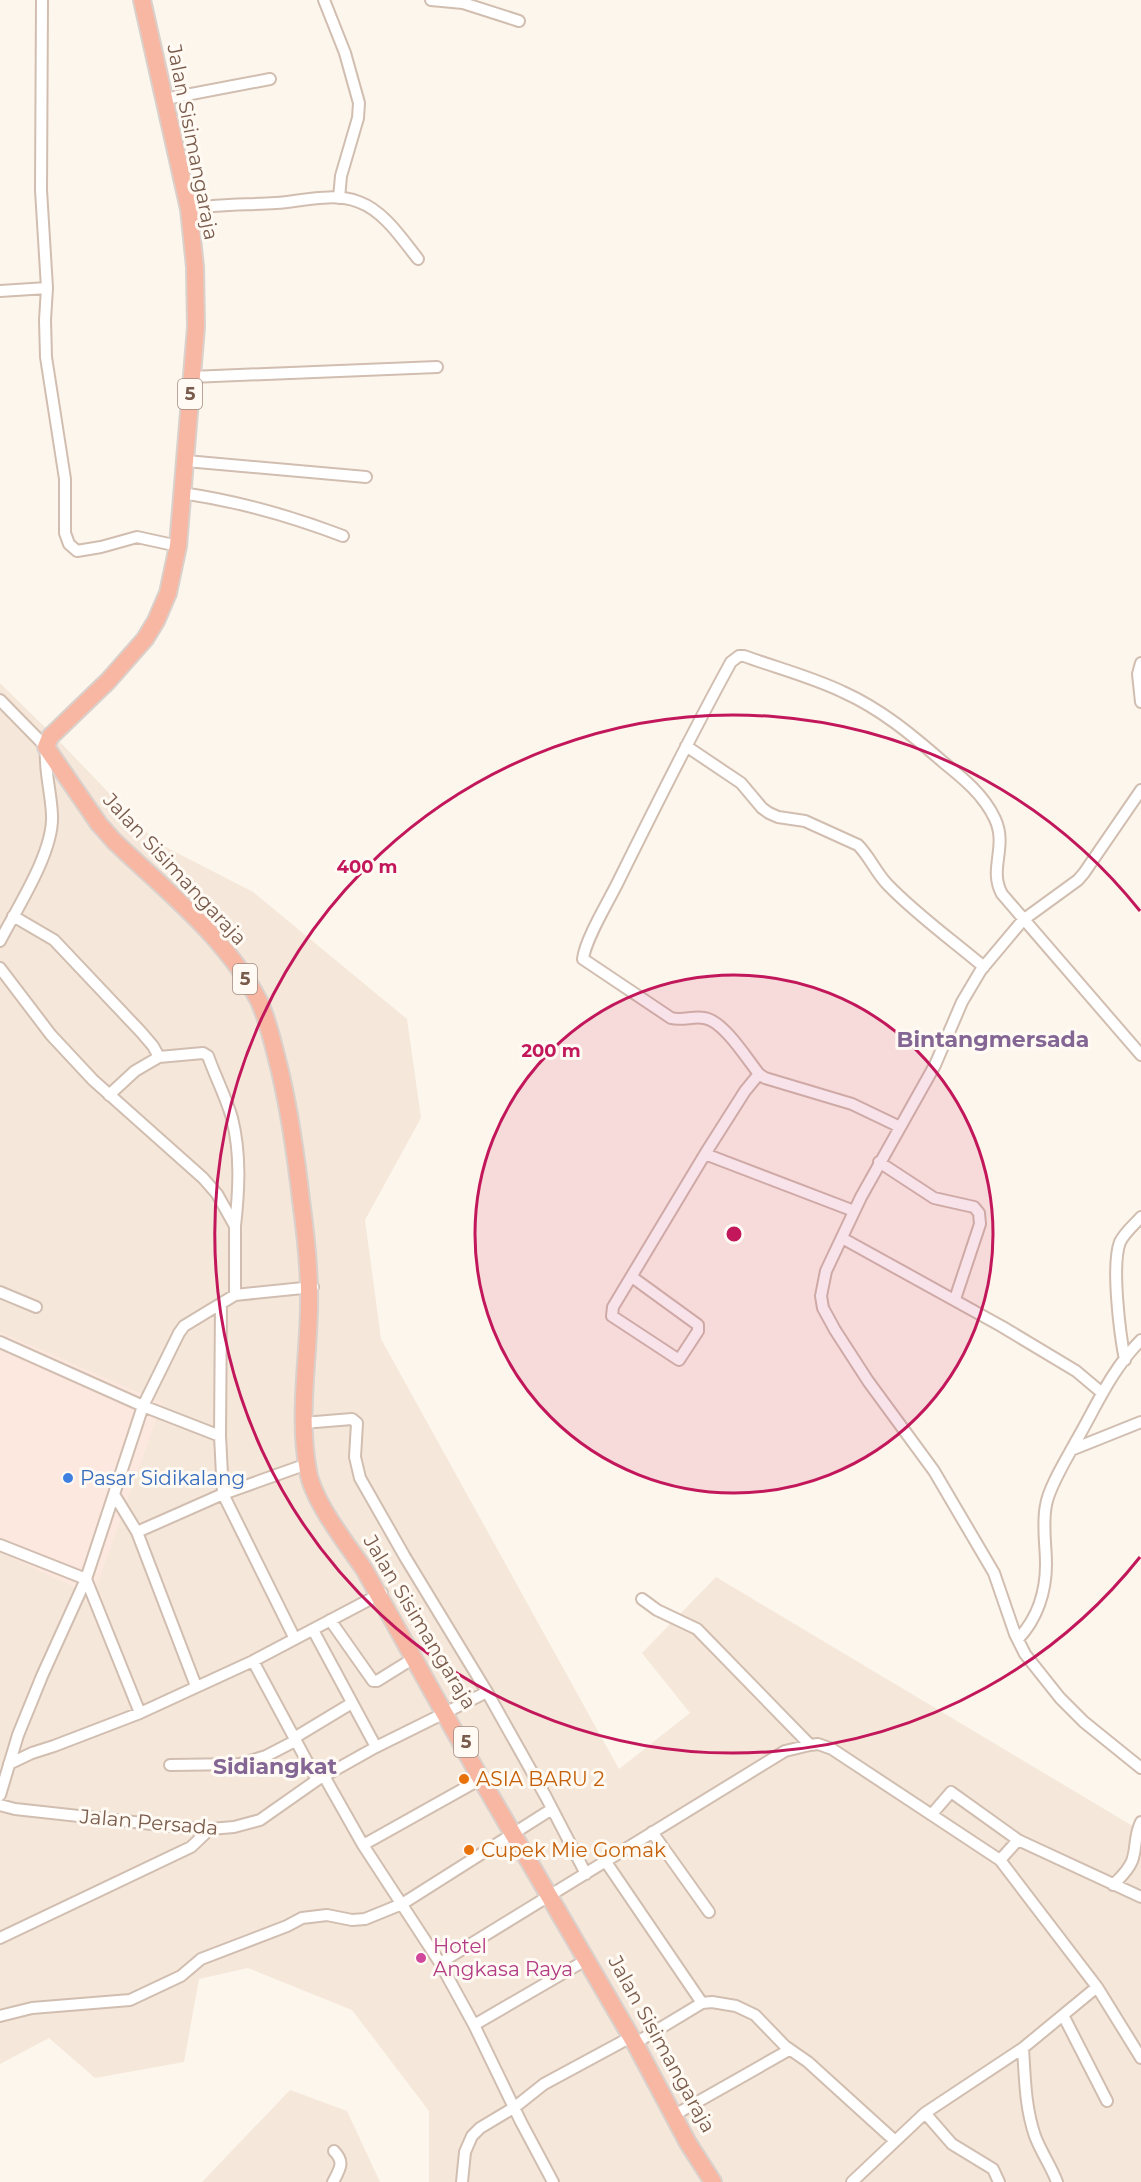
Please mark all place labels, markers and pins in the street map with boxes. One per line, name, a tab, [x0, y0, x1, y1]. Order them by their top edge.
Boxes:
centre of rings	[724, 1224, 744, 1244]
place label: Pasar Sidikalang	[80, 1466, 245, 1490]
marker: Pasar Sidikalang	[61, 1471, 75, 1485]
place label: ASIA BARU 2	[476, 1767, 605, 1791]
marker: ASIA BARU 2	[457, 1772, 471, 1786]
place label: Cupek Mie Gomak	[481, 1838, 666, 1862]
marker: Cupek Mie Gomak	[462, 1843, 476, 1857]
place label: Hotel Angkasa Raya	[433, 1934, 573, 1981]
marker: Hotel Angkasa Raya	[414, 1951, 428, 1965]

